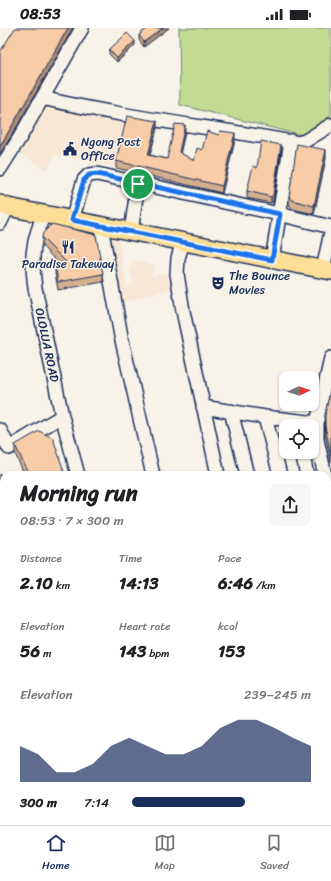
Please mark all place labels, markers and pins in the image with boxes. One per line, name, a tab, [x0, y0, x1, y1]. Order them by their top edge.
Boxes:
place label: Ngong Post Office	[81, 131, 141, 167]
public building icon: Ngong Post Office	[62, 141, 78, 157]
pin	[121, 167, 155, 201]
restaurant icon: Paradise Takeway	[60, 239, 76, 255]
place label: Paradise Takeway	[22, 253, 115, 275]
place label: The Bounce Movies	[229, 265, 290, 301]
theatre icon: The Bounce Movies	[210, 275, 226, 291]

